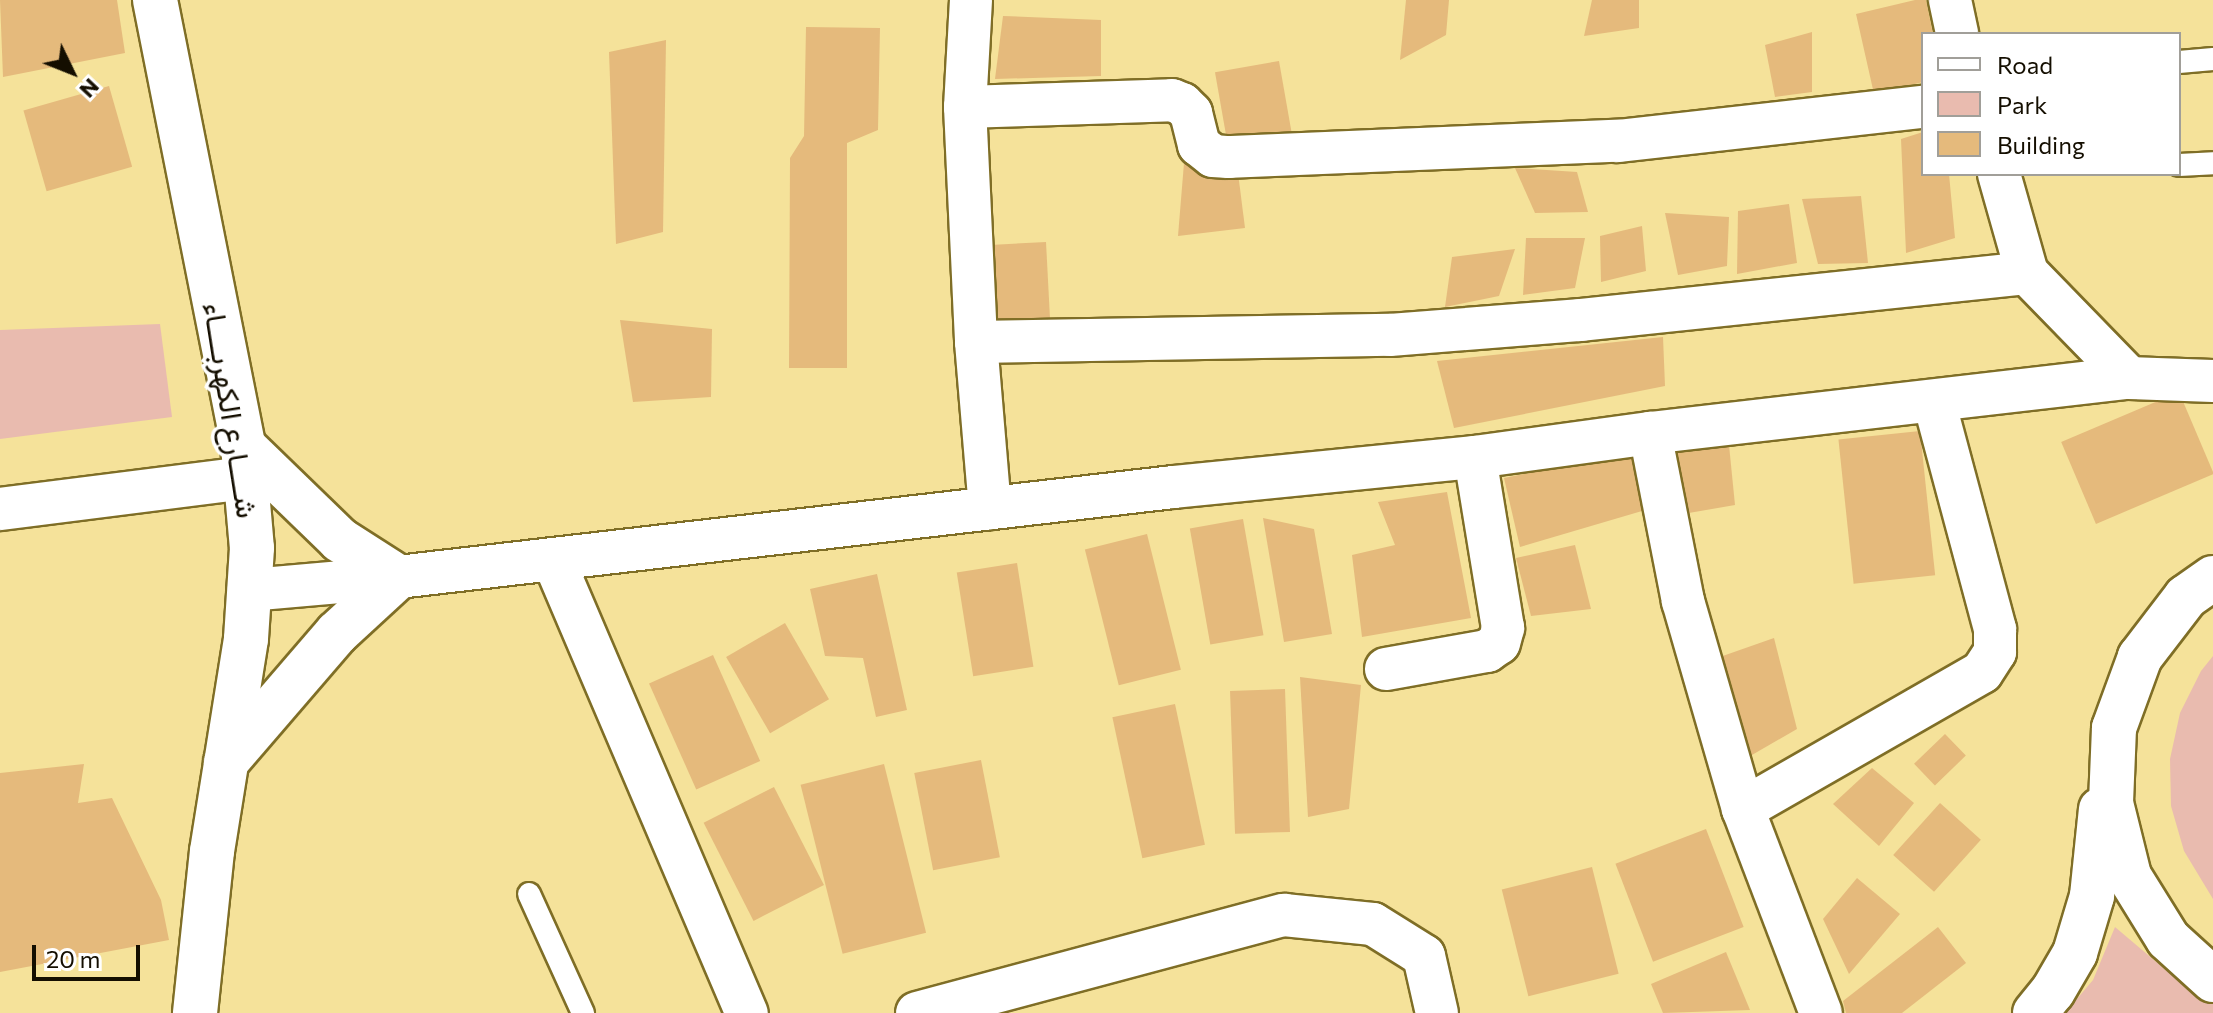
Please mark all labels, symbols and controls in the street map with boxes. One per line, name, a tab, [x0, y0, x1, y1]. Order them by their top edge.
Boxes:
north arrow	[32, 32, 112, 112]
legend	[1921, 32, 2181, 176]
text: Road	[1997, 50, 2053, 79]
text: N	[74, 73, 105, 104]
text: Park	[1997, 90, 2047, 119]
text: Building	[1997, 130, 2085, 159]
street label: شــــارع الكهربــــاء	[197, 300, 267, 520]
scale bar	[36, 929, 144, 979]
text: 20 m	[46, 944, 100, 973]

